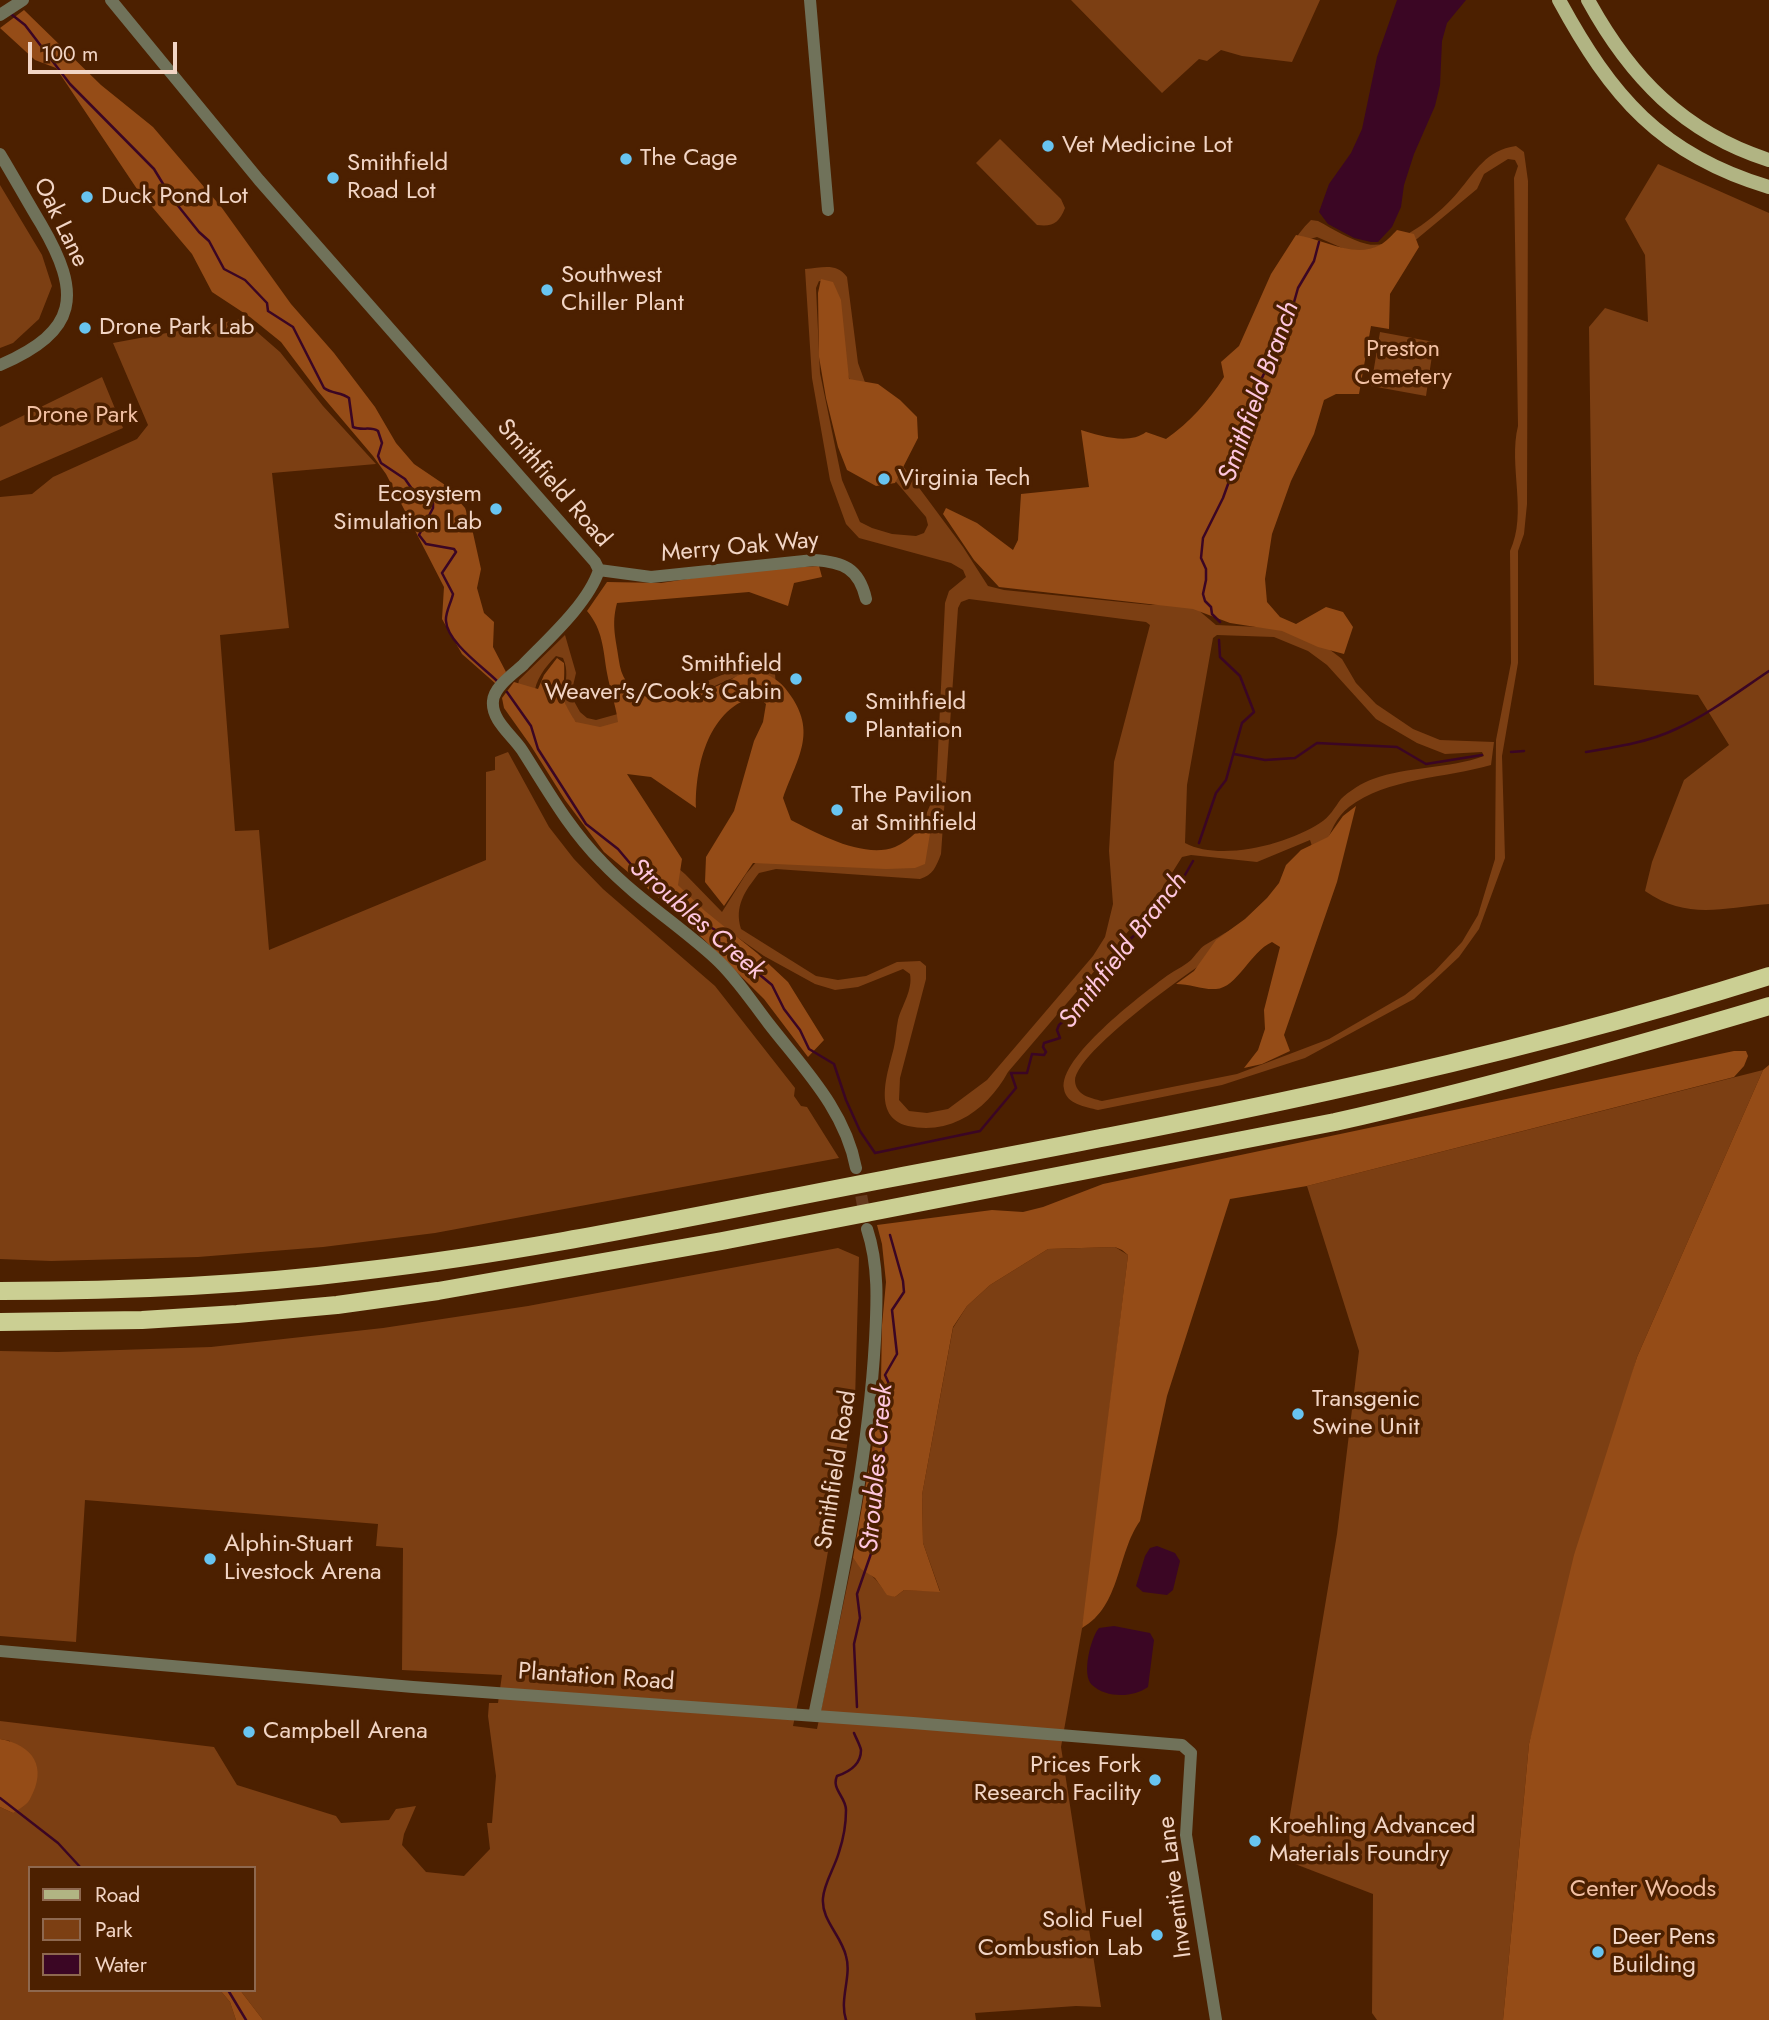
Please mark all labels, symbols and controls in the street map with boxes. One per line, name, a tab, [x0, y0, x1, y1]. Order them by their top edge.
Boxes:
scale bar	[32, 28, 180, 72]
text: 100 m	[41, 39, 98, 69]
place label: Vet Medicine Lot	[1062, 132, 1232, 160]
marker: Vet Medicine Lot	[1040, 138, 1056, 154]
place label: The Cage	[640, 145, 737, 173]
place label: Smithfield Road Lot	[347, 150, 448, 206]
marker: The Cage	[618, 151, 634, 167]
marker: Smithfield Road Lot	[325, 170, 341, 186]
street label: Oak Lane	[26, 174, 94, 272]
place label: Duck Pond Lot	[101, 183, 248, 211]
marker: Duck Pond Lot	[79, 189, 95, 205]
place label: Southwest Chiller Plant	[561, 262, 684, 318]
marker: Southwest Chiller Plant	[539, 282, 555, 298]
water label: Smithfield Branch	[1213, 297, 1307, 487]
place label: Drone Park Lab	[99, 314, 254, 342]
marker: Drone Park Lab	[77, 320, 93, 336]
park label: Preston Cemetery	[1354, 336, 1452, 392]
park label: Drone Park	[26, 402, 138, 430]
street label: Smithfield Road	[490, 414, 616, 554]
place label: Virginia Tech	[898, 465, 1031, 493]
marker: Virginia Tech	[876, 471, 892, 487]
place label: Ecosystem Simulation Lab	[333, 481, 482, 537]
marker: Ecosystem Simulation Lab	[488, 501, 504, 517]
street label: Merry Oak Way	[660, 527, 820, 569]
place label: Smithfield Weaver's/Cook's Cabin	[544, 651, 782, 707]
marker: Smithfield Weaver's/Cook's Cabin	[788, 671, 804, 687]
place label: Smithfield Plantation	[865, 689, 966, 745]
marker: Smithfield Plantation	[843, 709, 859, 725]
place label: The Pavilion at Smithfield	[851, 782, 977, 838]
marker: The Pavilion at Smithfield	[829, 802, 845, 818]
water label: Stroubles Creek	[622, 853, 770, 987]
water label: Smithfield Branch	[1053, 867, 1195, 1035]
water label: Stroubles Creek	[855, 1382, 901, 1554]
place label: Transgenic Swine Unit	[1312, 1386, 1420, 1442]
street label: Smithfield Road	[810, 1389, 864, 1551]
marker: Transgenic Swine Unit	[1290, 1406, 1306, 1422]
place label: Alphin-Stuart Livestock Arena	[224, 1531, 382, 1587]
marker: Alphin-Stuart Livestock Arena	[202, 1551, 218, 1567]
street label: Plantation Road	[517, 1658, 675, 1698]
place label: Campbell Arena	[263, 1718, 428, 1746]
marker: Campbell Arena	[241, 1724, 257, 1740]
place label: Prices Fork Research Facility	[974, 1752, 1141, 1808]
marker: Prices Fork Research Facility	[1147, 1772, 1163, 1788]
place label: Kroehling Advanced Materials Foundry	[1269, 1813, 1475, 1869]
street label: Inventive Lane	[1153, 1814, 1199, 1960]
marker: Kroehling Advanced Materials Foundry	[1247, 1833, 1263, 1849]
legend	[28, 1866, 256, 1992]
park label: Center Woods	[1570, 1876, 1716, 1904]
text: Road	[95, 1880, 140, 1910]
place label: Solid Fuel Combustion Lab	[978, 1907, 1143, 1963]
text: Park	[95, 1915, 132, 1945]
place label: Deer Pens Building	[1612, 1924, 1716, 1980]
marker: Solid Fuel Combustion Lab	[1149, 1927, 1165, 1943]
marker: Deer Pens Building	[1590, 1944, 1606, 1960]
text: Water	[95, 1950, 147, 1980]

